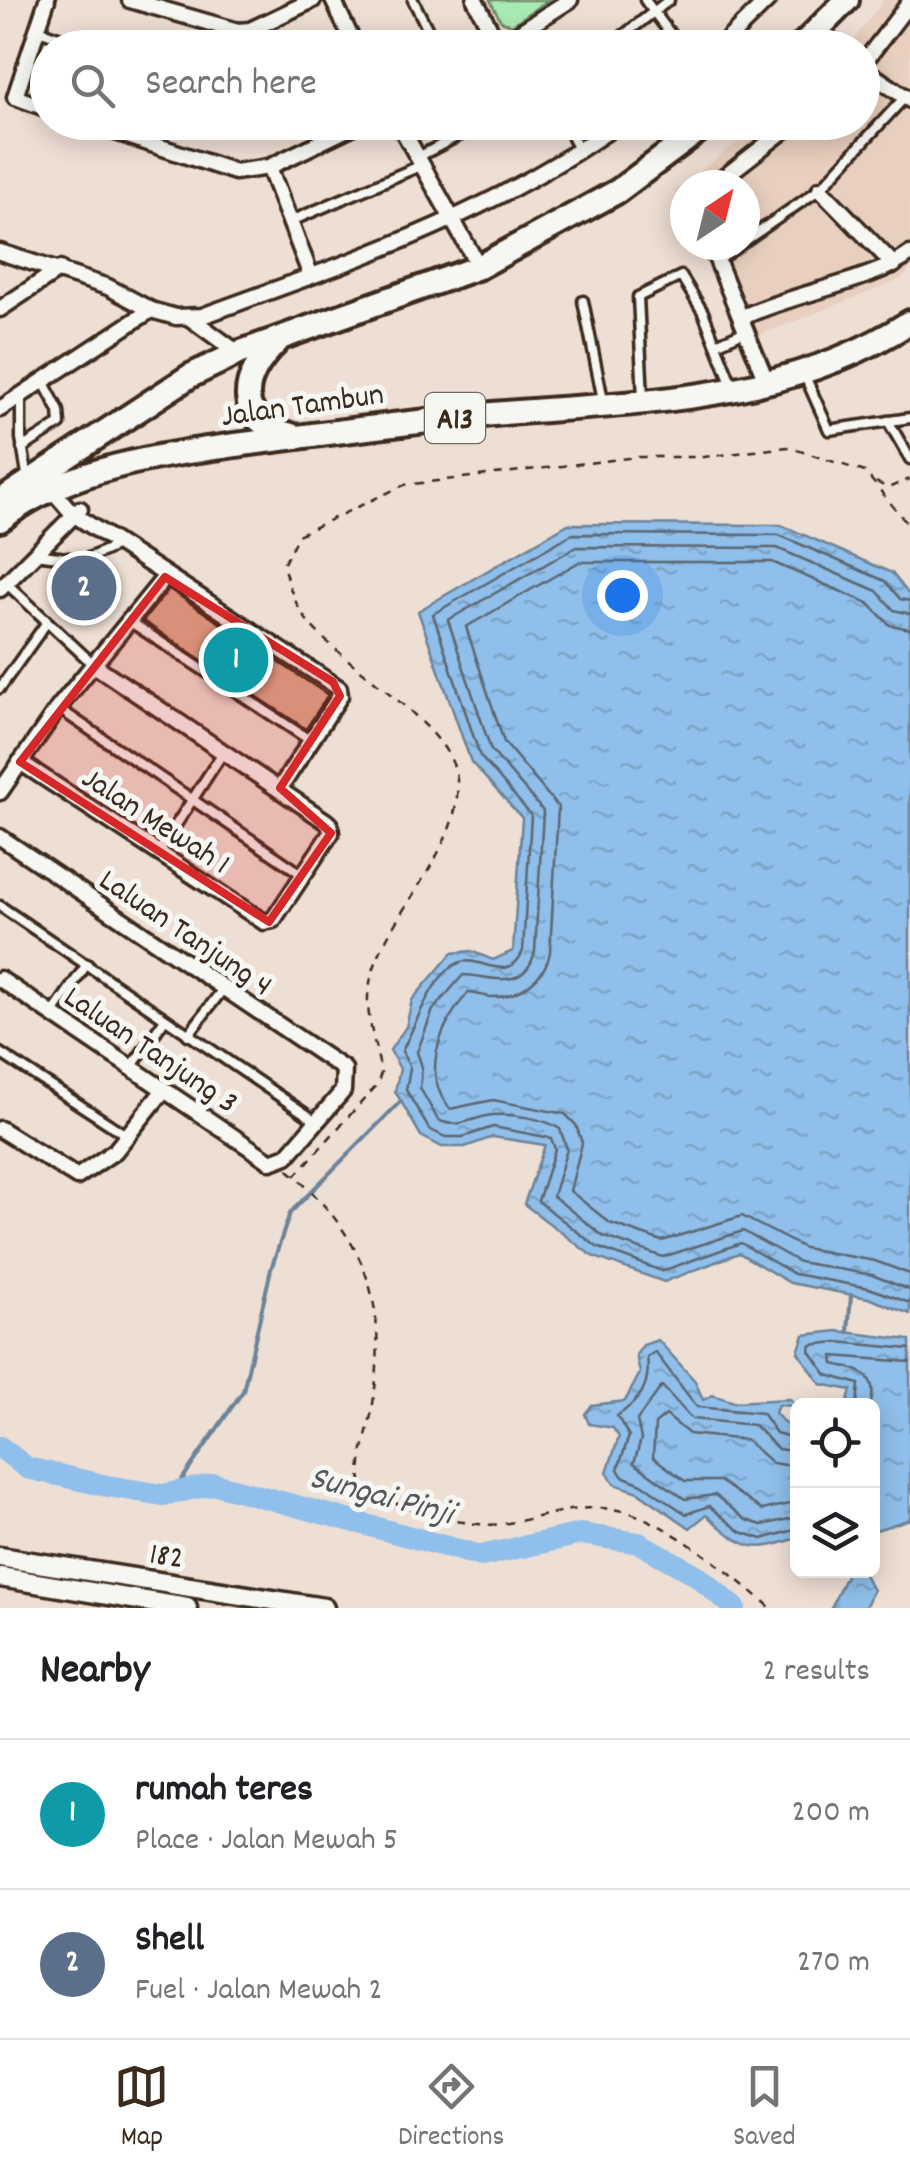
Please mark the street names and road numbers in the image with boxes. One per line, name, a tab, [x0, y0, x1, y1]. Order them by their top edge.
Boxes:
street label: Jalan Tambun	[218, 374, 387, 442]
road number: A13	[425, 393, 485, 443]
street label: Jalan Mewah 1	[71, 758, 238, 888]
street label: Laluan Tanjung 4	[88, 860, 280, 1010]
street label: Laluan Tanjung 3	[53, 977, 246, 1128]
street label: 182	[146, 1534, 187, 1584]

